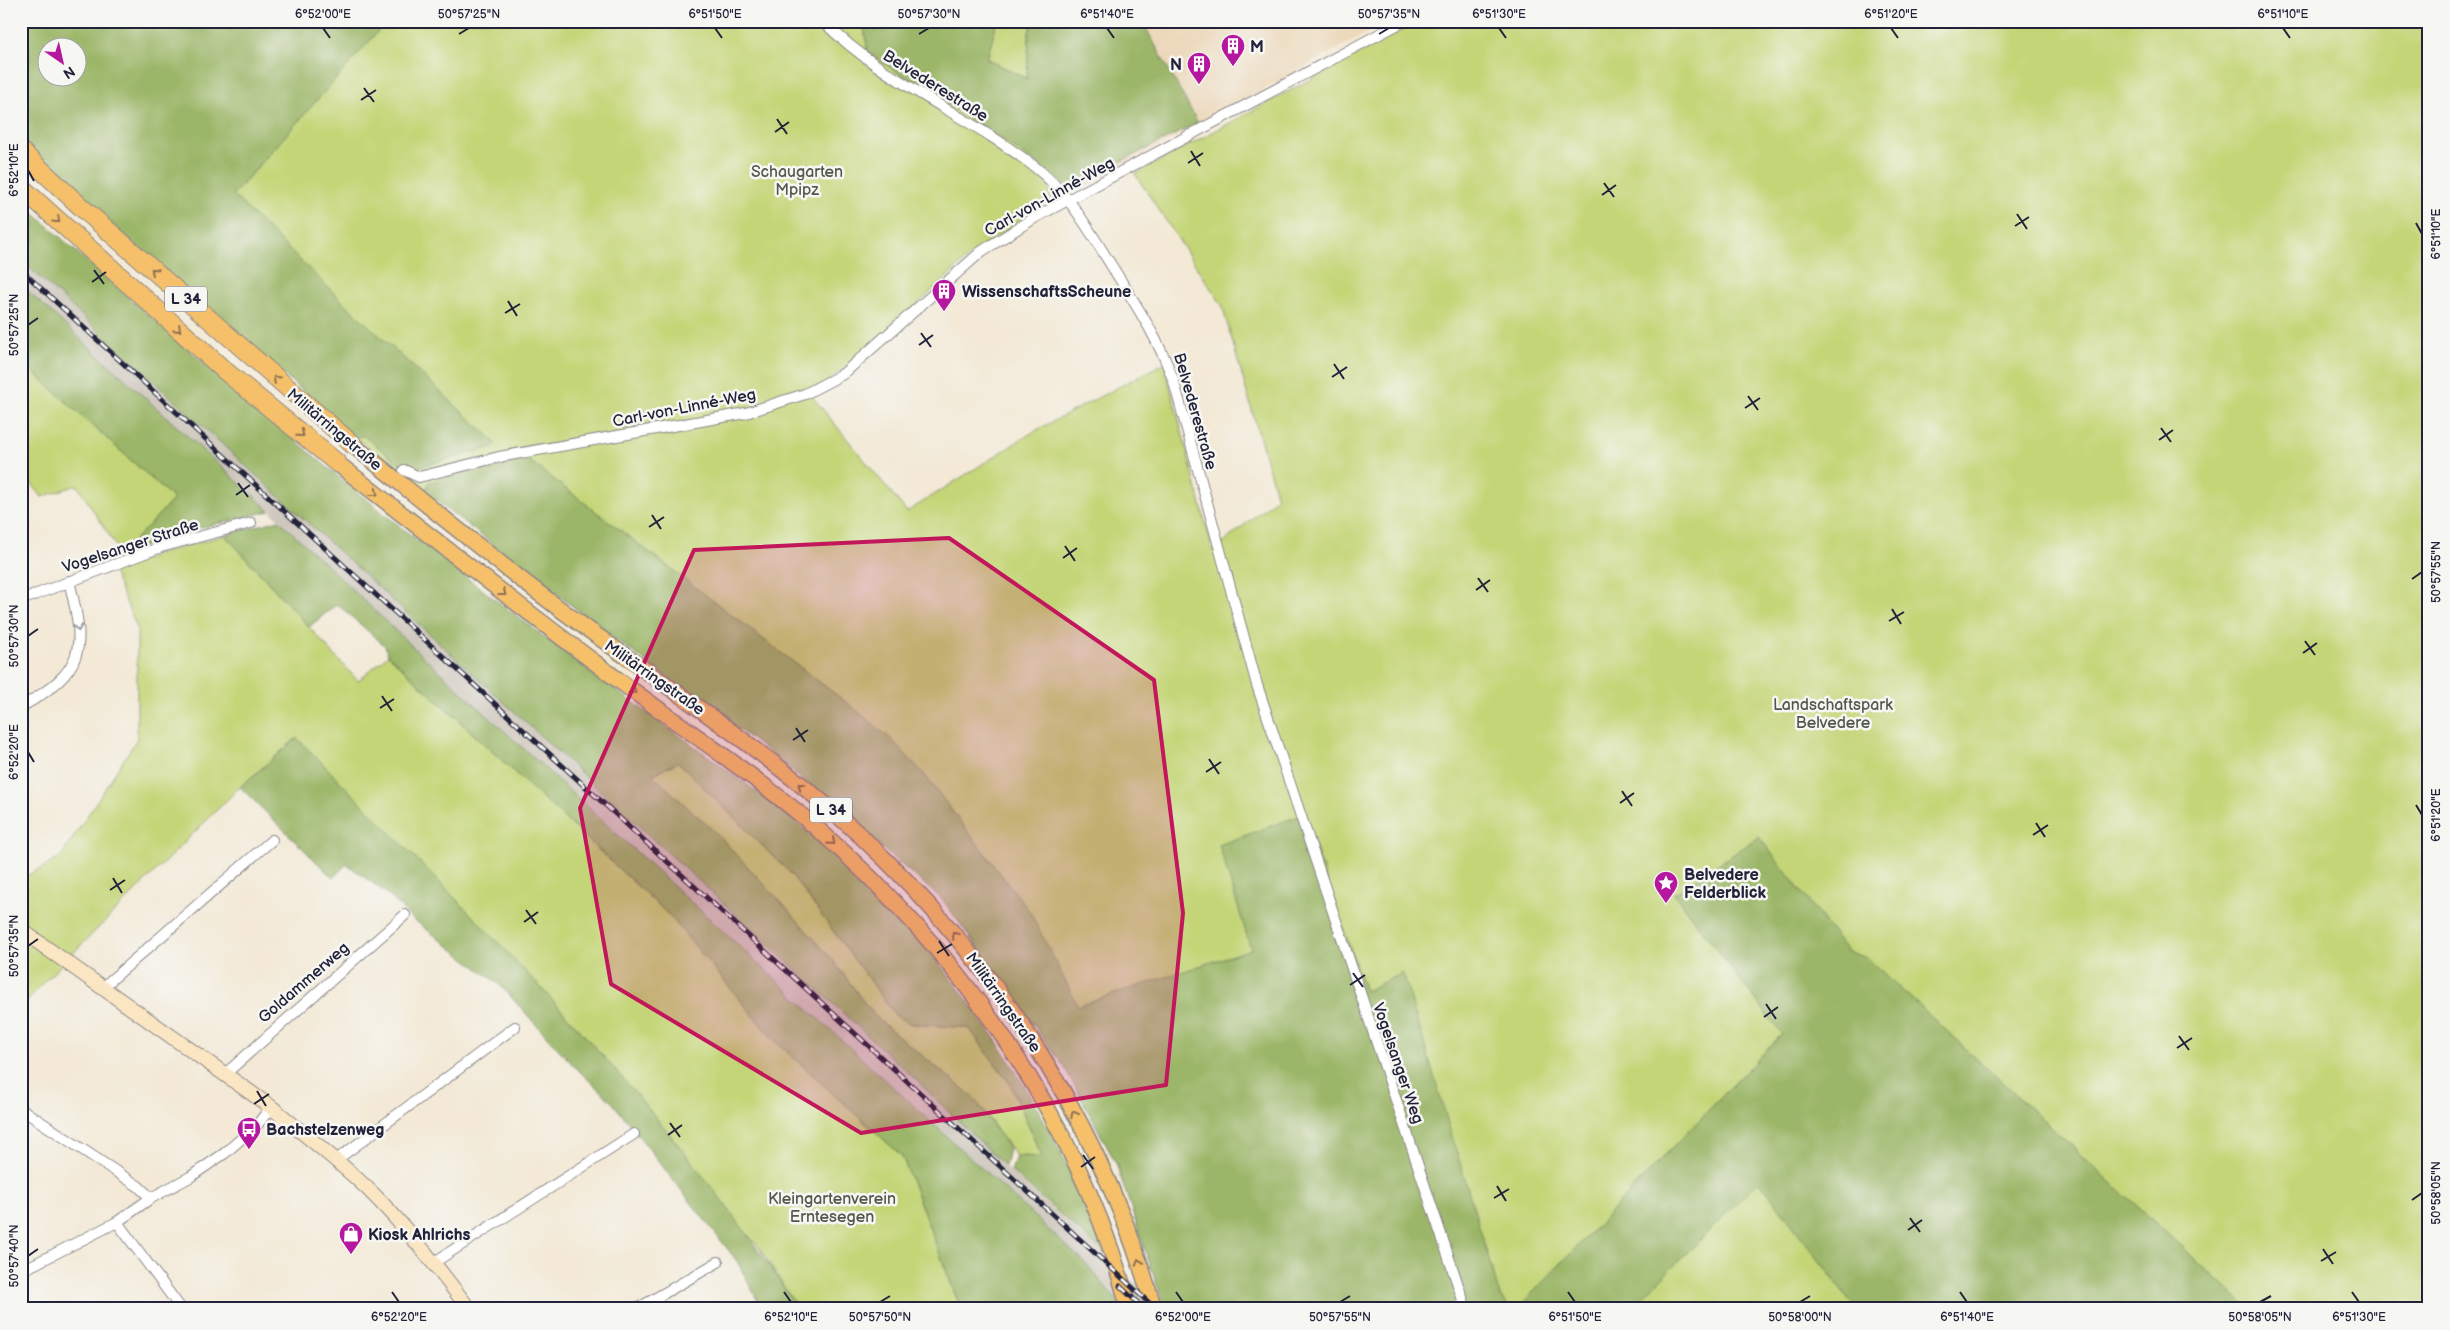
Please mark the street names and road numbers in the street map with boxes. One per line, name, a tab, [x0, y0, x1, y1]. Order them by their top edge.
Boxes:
street label: Belvederestraße	[879, 46, 992, 126]
street label: Carl-von-Linné-Weg	[981, 154, 1118, 241]
road number: L 34	[165, 286, 207, 312]
street label: Belvederestraße	[1169, 351, 1220, 472]
street label: Militärringstraße	[283, 385, 386, 476]
street label: Carl-von-Linné-Weg	[611, 385, 758, 432]
street label: Vogelsanger Straße	[60, 515, 201, 577]
street label: Militärringstraße	[600, 637, 708, 720]
road number: L 34	[810, 798, 852, 822]
street label: Goldammerweg	[255, 939, 353, 1028]
street label: Militärringstraße	[961, 949, 1045, 1057]
street label: Vogelsanger Weg	[1368, 1001, 1427, 1126]

